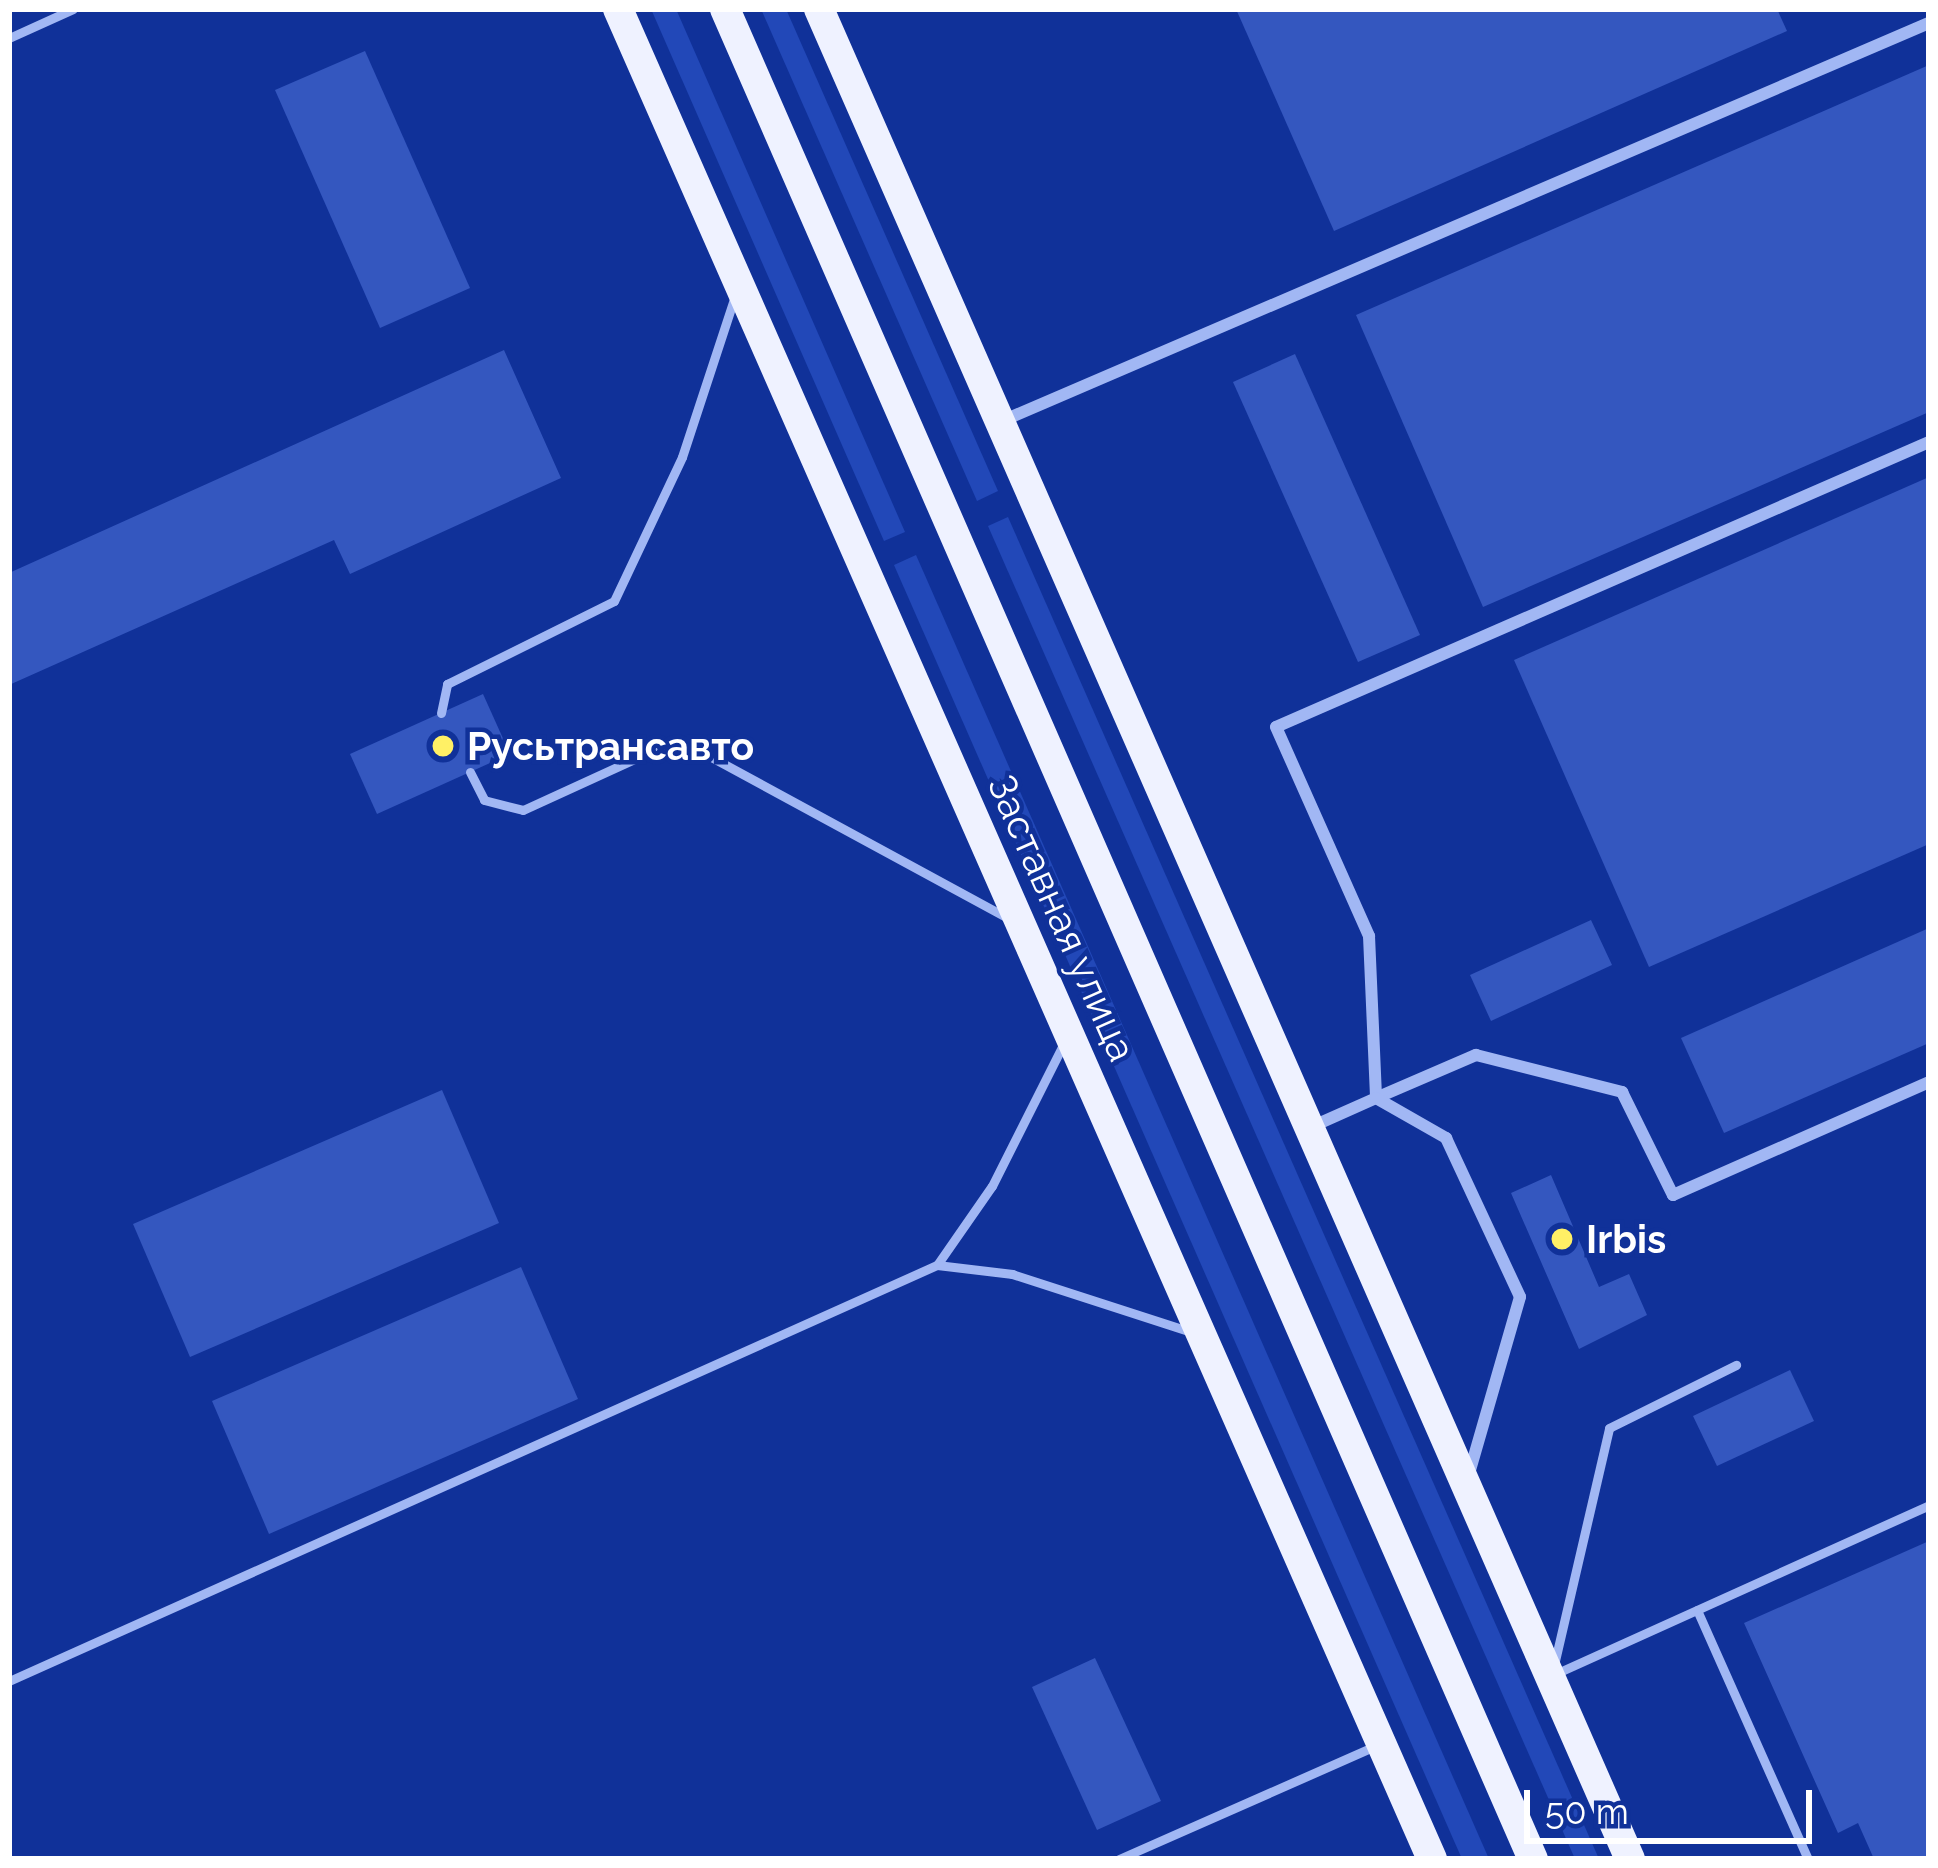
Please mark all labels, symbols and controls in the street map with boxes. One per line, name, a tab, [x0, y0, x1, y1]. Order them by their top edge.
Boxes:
place label: Русьтрансавто	[467, 723, 754, 769]
marker: Русьтрансавто	[430, 733, 456, 759]
street label: Заставная улица	[978, 767, 1146, 1069]
place label: Irbis	[1586, 1216, 1666, 1262]
marker: Irbis	[1549, 1226, 1575, 1252]
scale bar	[1530, 1766, 1818, 1840]
text: 50 m	[1545, 1790, 1629, 1832]

